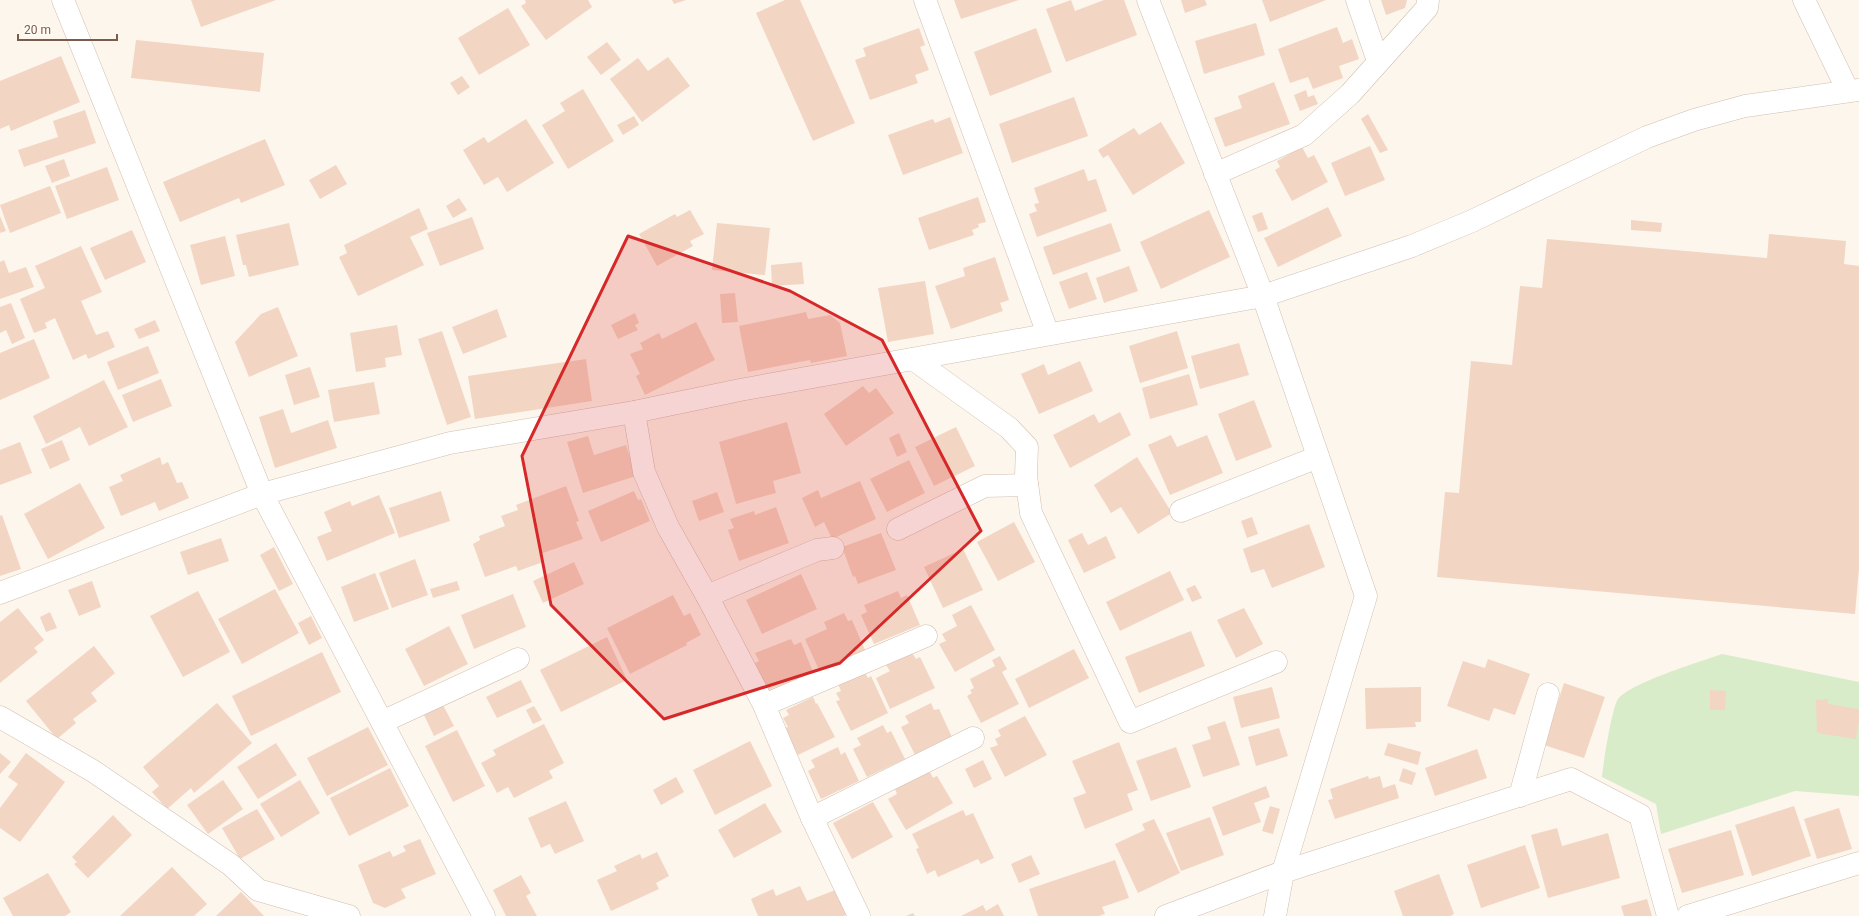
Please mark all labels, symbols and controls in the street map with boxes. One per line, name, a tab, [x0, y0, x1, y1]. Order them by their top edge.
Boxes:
scale bar	[18, 16, 117, 42]
text: 20 m	[24, 23, 51, 37]

